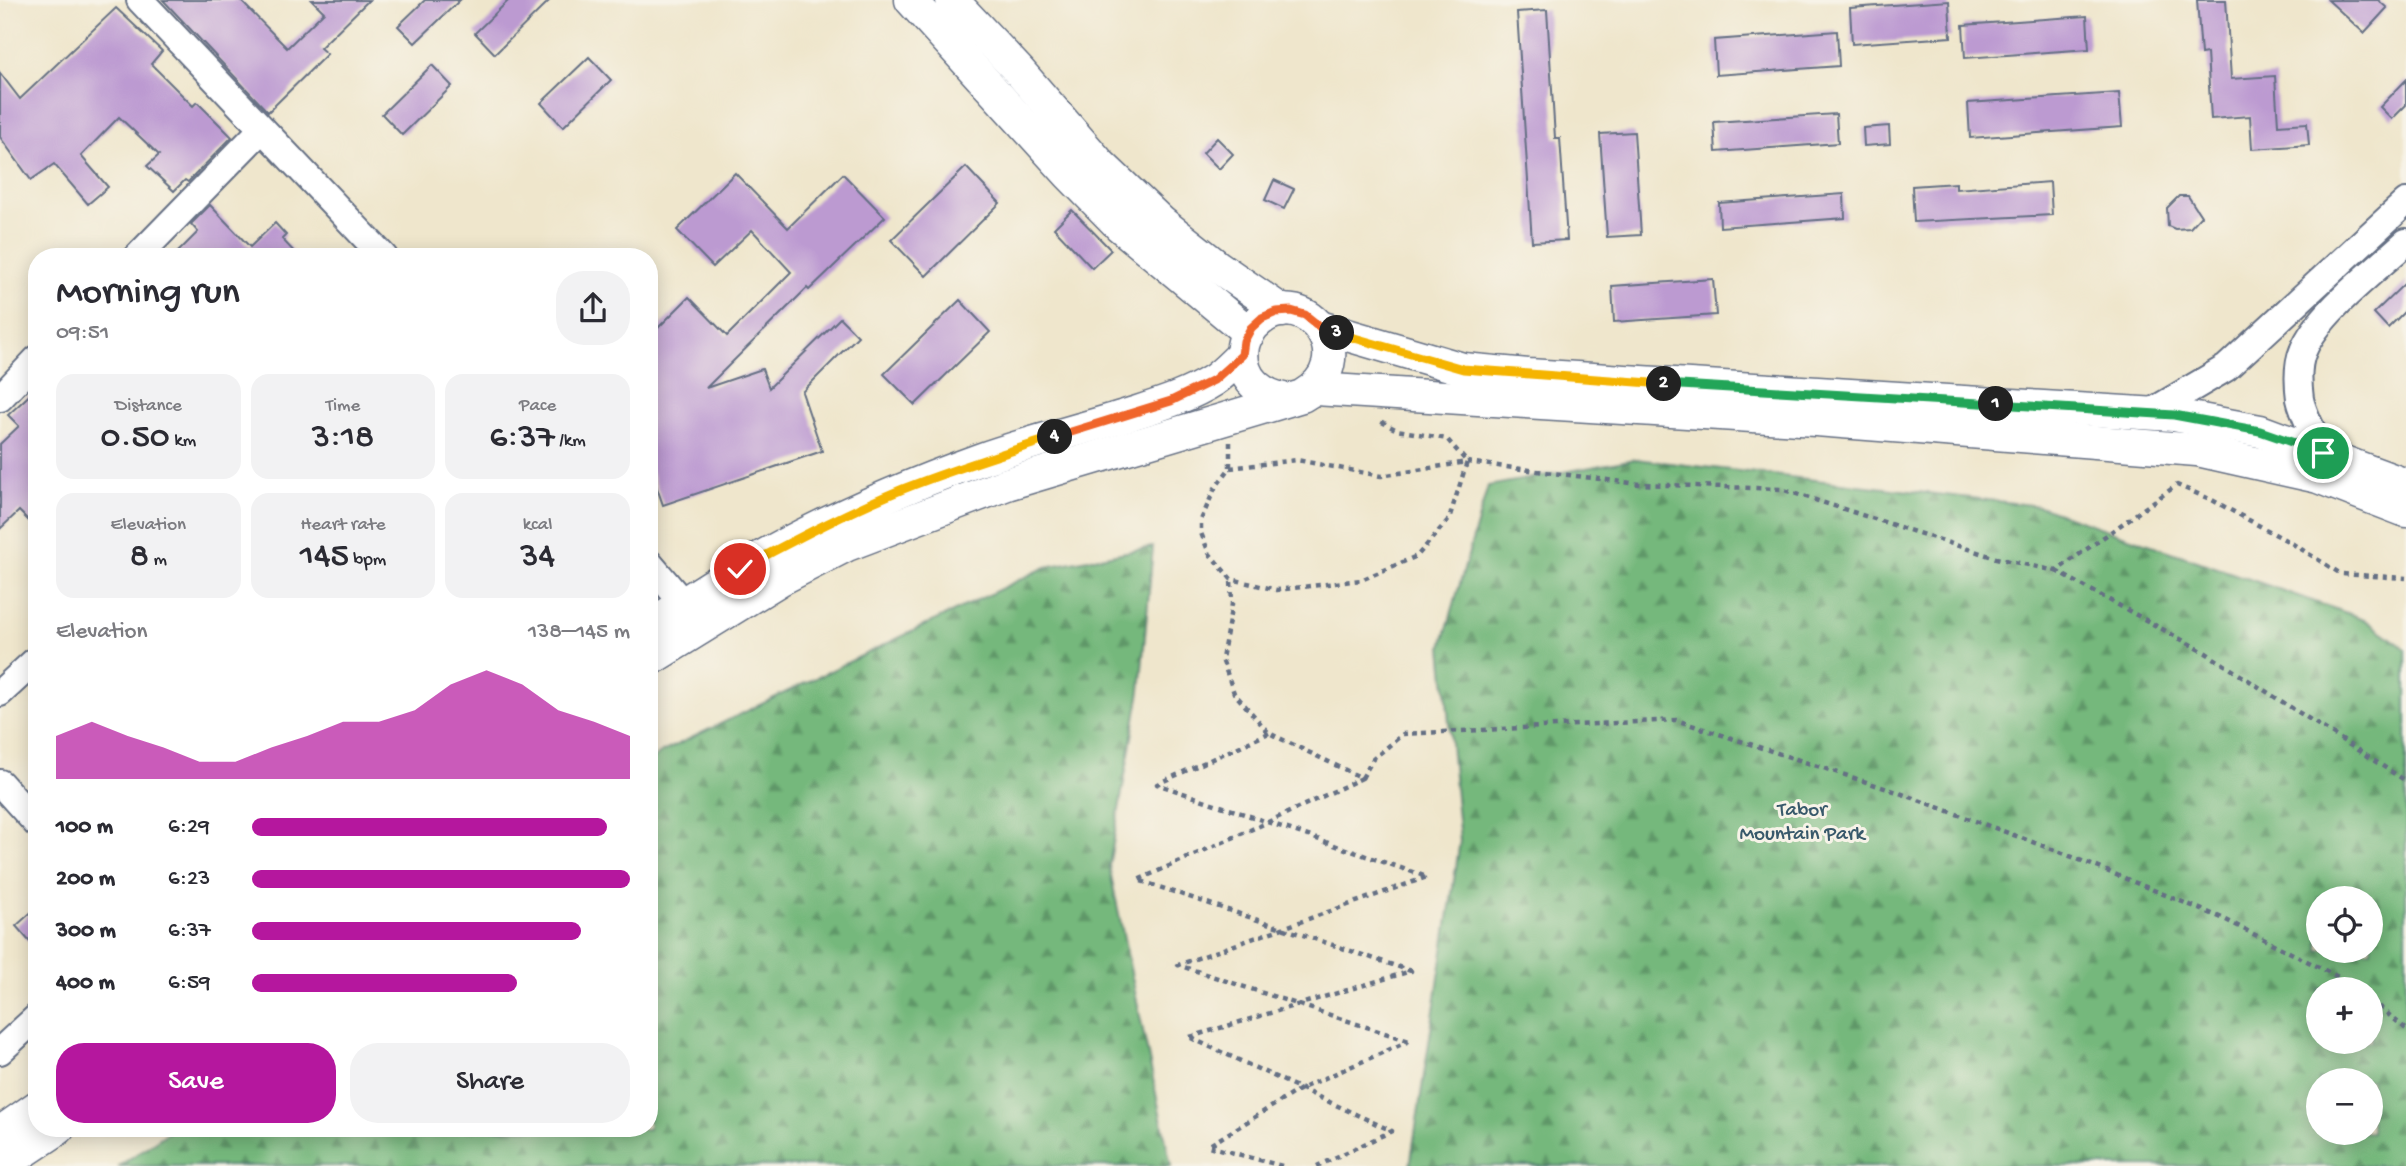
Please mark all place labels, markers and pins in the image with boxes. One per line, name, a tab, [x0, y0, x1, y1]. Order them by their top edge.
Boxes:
pin: 3	[1320, 316, 1354, 350]
pin: 2	[1646, 366, 1682, 402]
pin: 1	[1979, 386, 2014, 422]
pin: 4	[1038, 420, 1072, 454]
pin	[2293, 423, 2353, 483]
pin	[710, 539, 770, 599]

